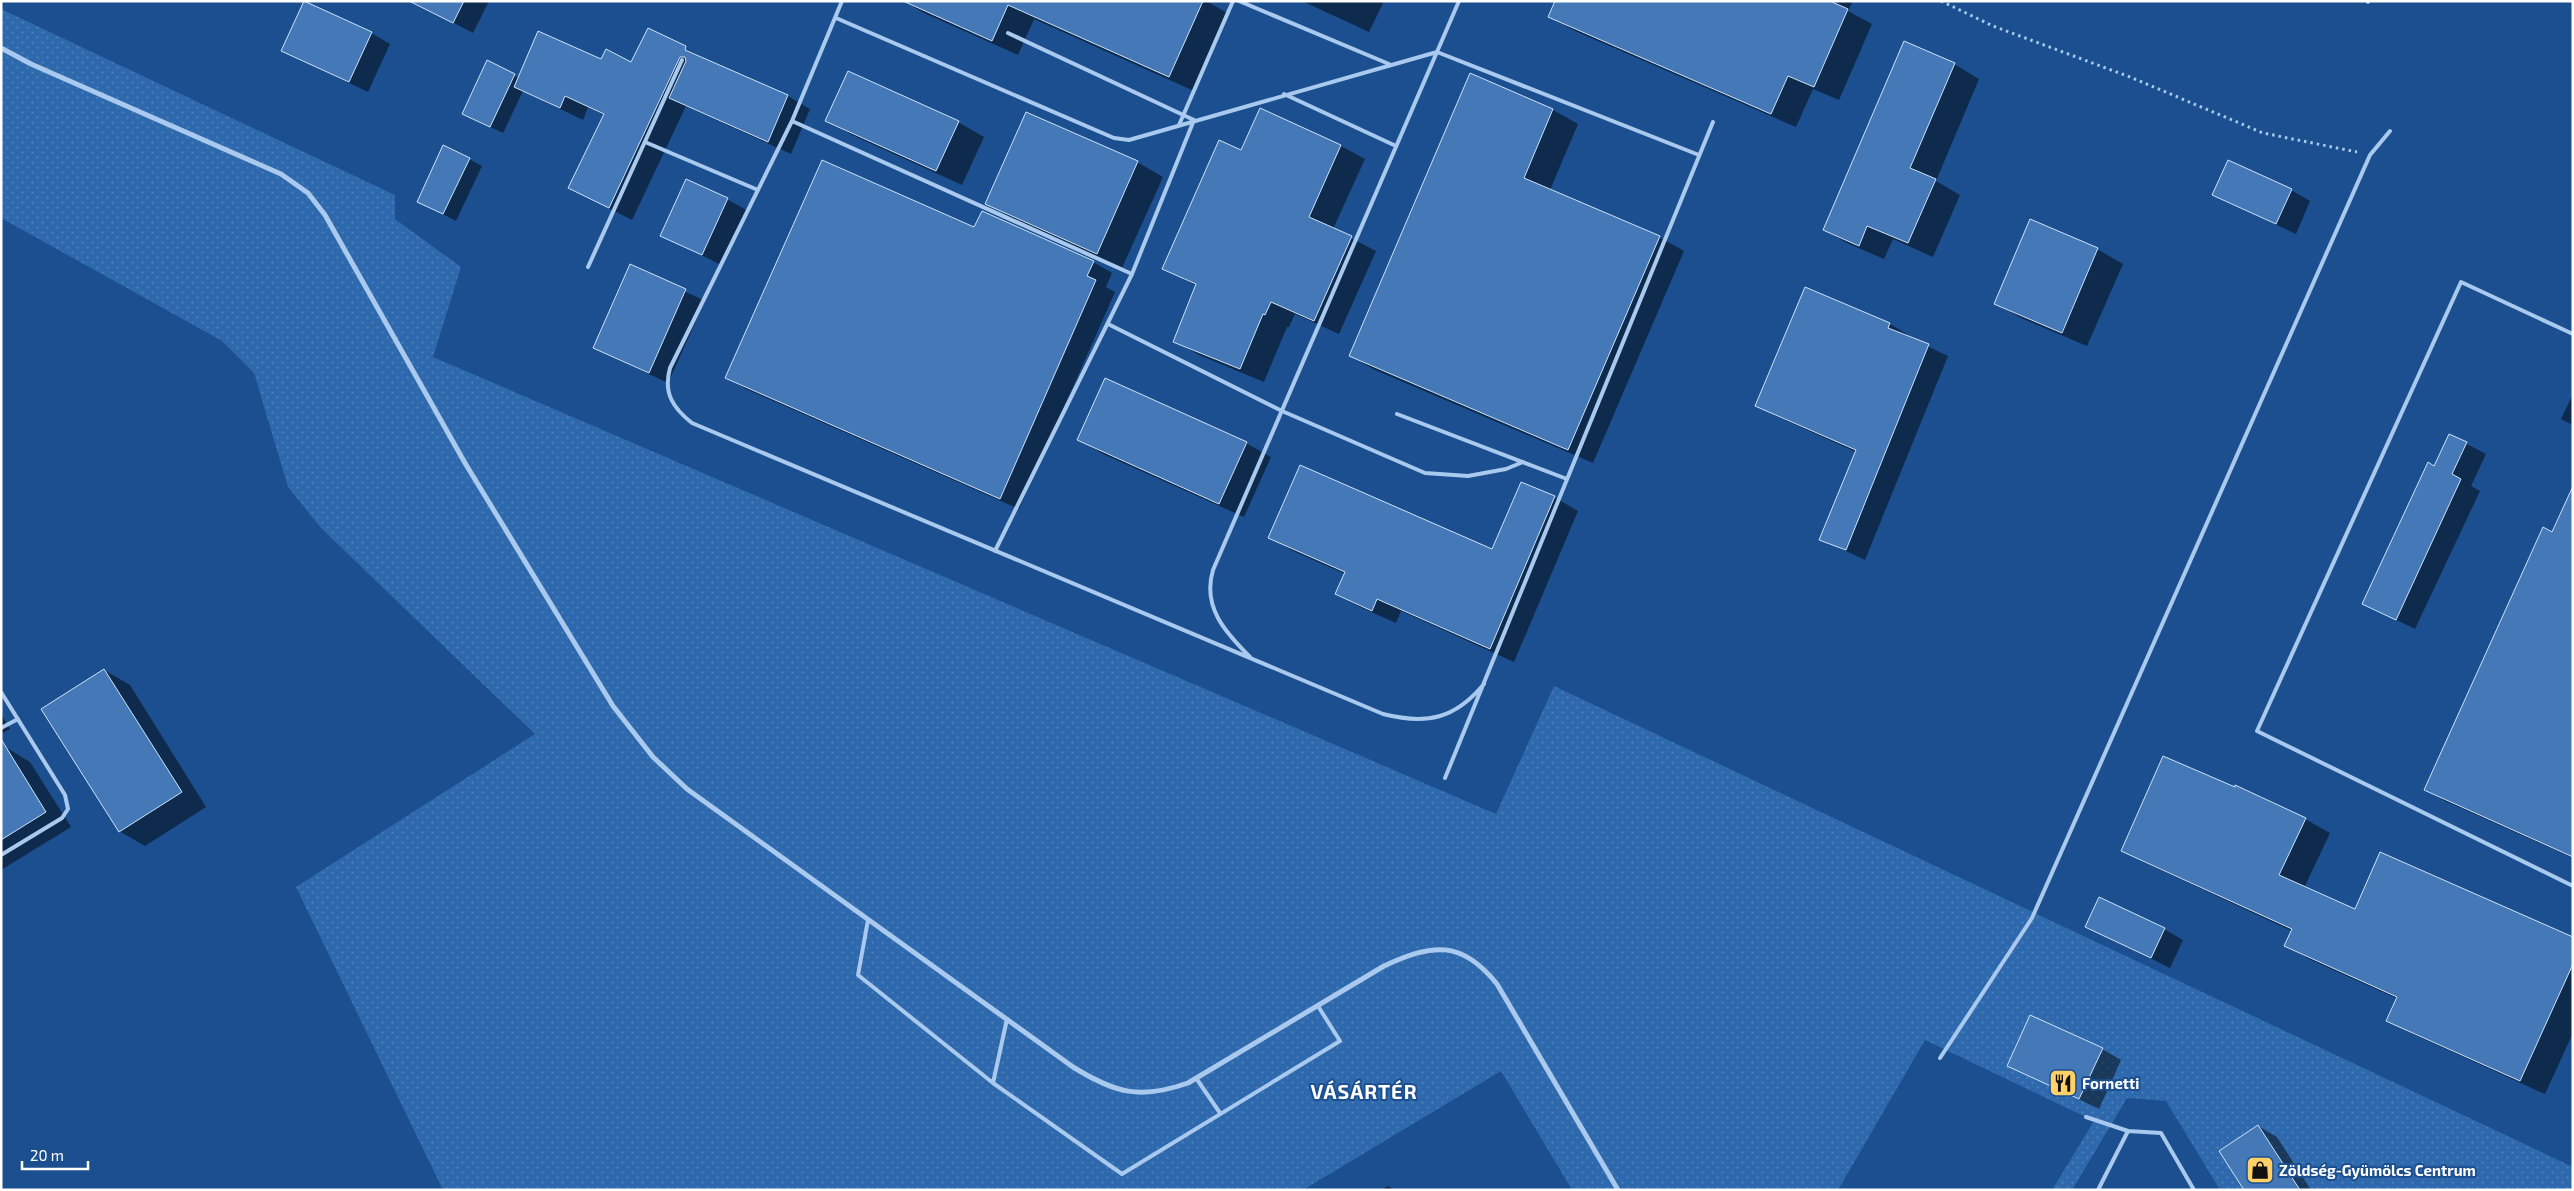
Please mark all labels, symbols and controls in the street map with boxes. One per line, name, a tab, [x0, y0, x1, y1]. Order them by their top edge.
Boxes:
restaurant icon: Fornetti	[2048, 1068, 2078, 1098]
place label: Fornetti	[2082, 1074, 2139, 1092]
district label: VÁSÁRTÉR	[1310, 1079, 1418, 1103]
scale bar	[22, 1138, 89, 1170]
text: 20 m	[30, 1146, 64, 1164]
shop icon: Zöldség-Gyümölcs Centrum	[2245, 1155, 2275, 1185]
place label: Zöldség-Gyümölcs Centrum	[2279, 1161, 2476, 1180]

